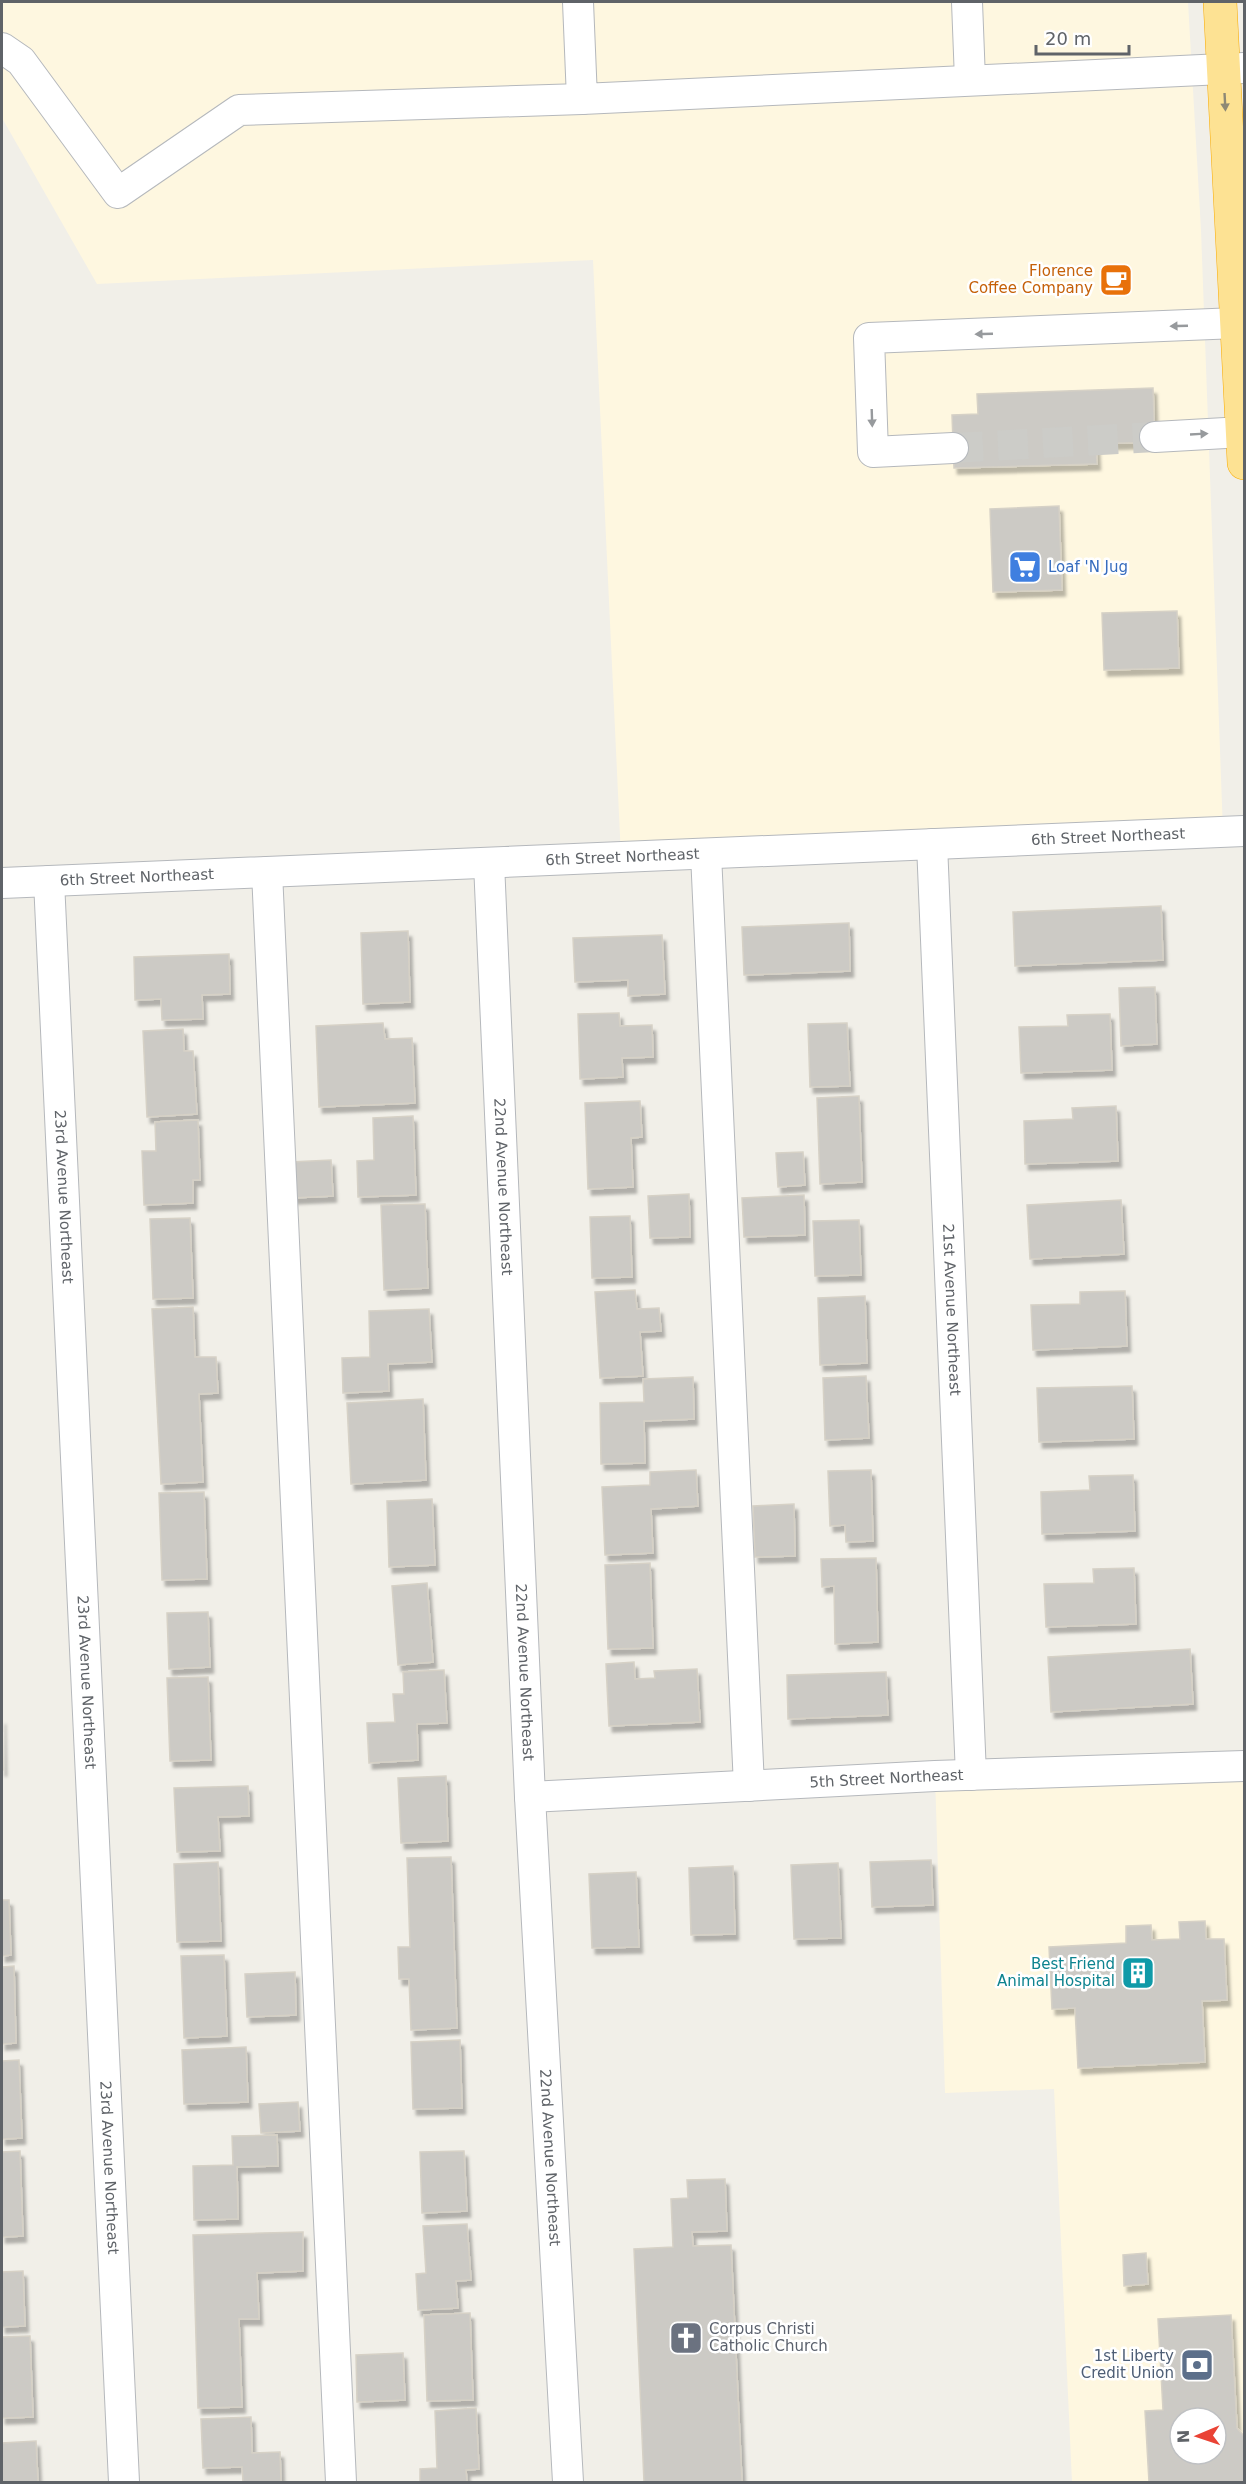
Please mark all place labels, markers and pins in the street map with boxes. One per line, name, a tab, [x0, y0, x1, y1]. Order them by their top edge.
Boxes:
place label: Florence Coffee Company	[968, 262, 1093, 297]
cafe icon: Florence Coffee Company	[1098, 262, 1134, 298]
supermarket icon: Loaf 'N Jug	[1007, 549, 1043, 585]
place label: Loaf 'N Jug	[1048, 558, 1128, 576]
place label: Best Friend Animal Hospital	[997, 1955, 1115, 1990]
building icon: Best Friend Animal Hospital	[1120, 1955, 1156, 1991]
church icon: Corpus Christi Catholic Church	[668, 2320, 704, 2356]
place label: Corpus Christi Catholic Church	[709, 2320, 828, 2355]
place label: 1st Liberty Credit Union	[1081, 2347, 1174, 2382]
bank icon: 1st Liberty Credit Union	[1179, 2347, 1215, 2383]

